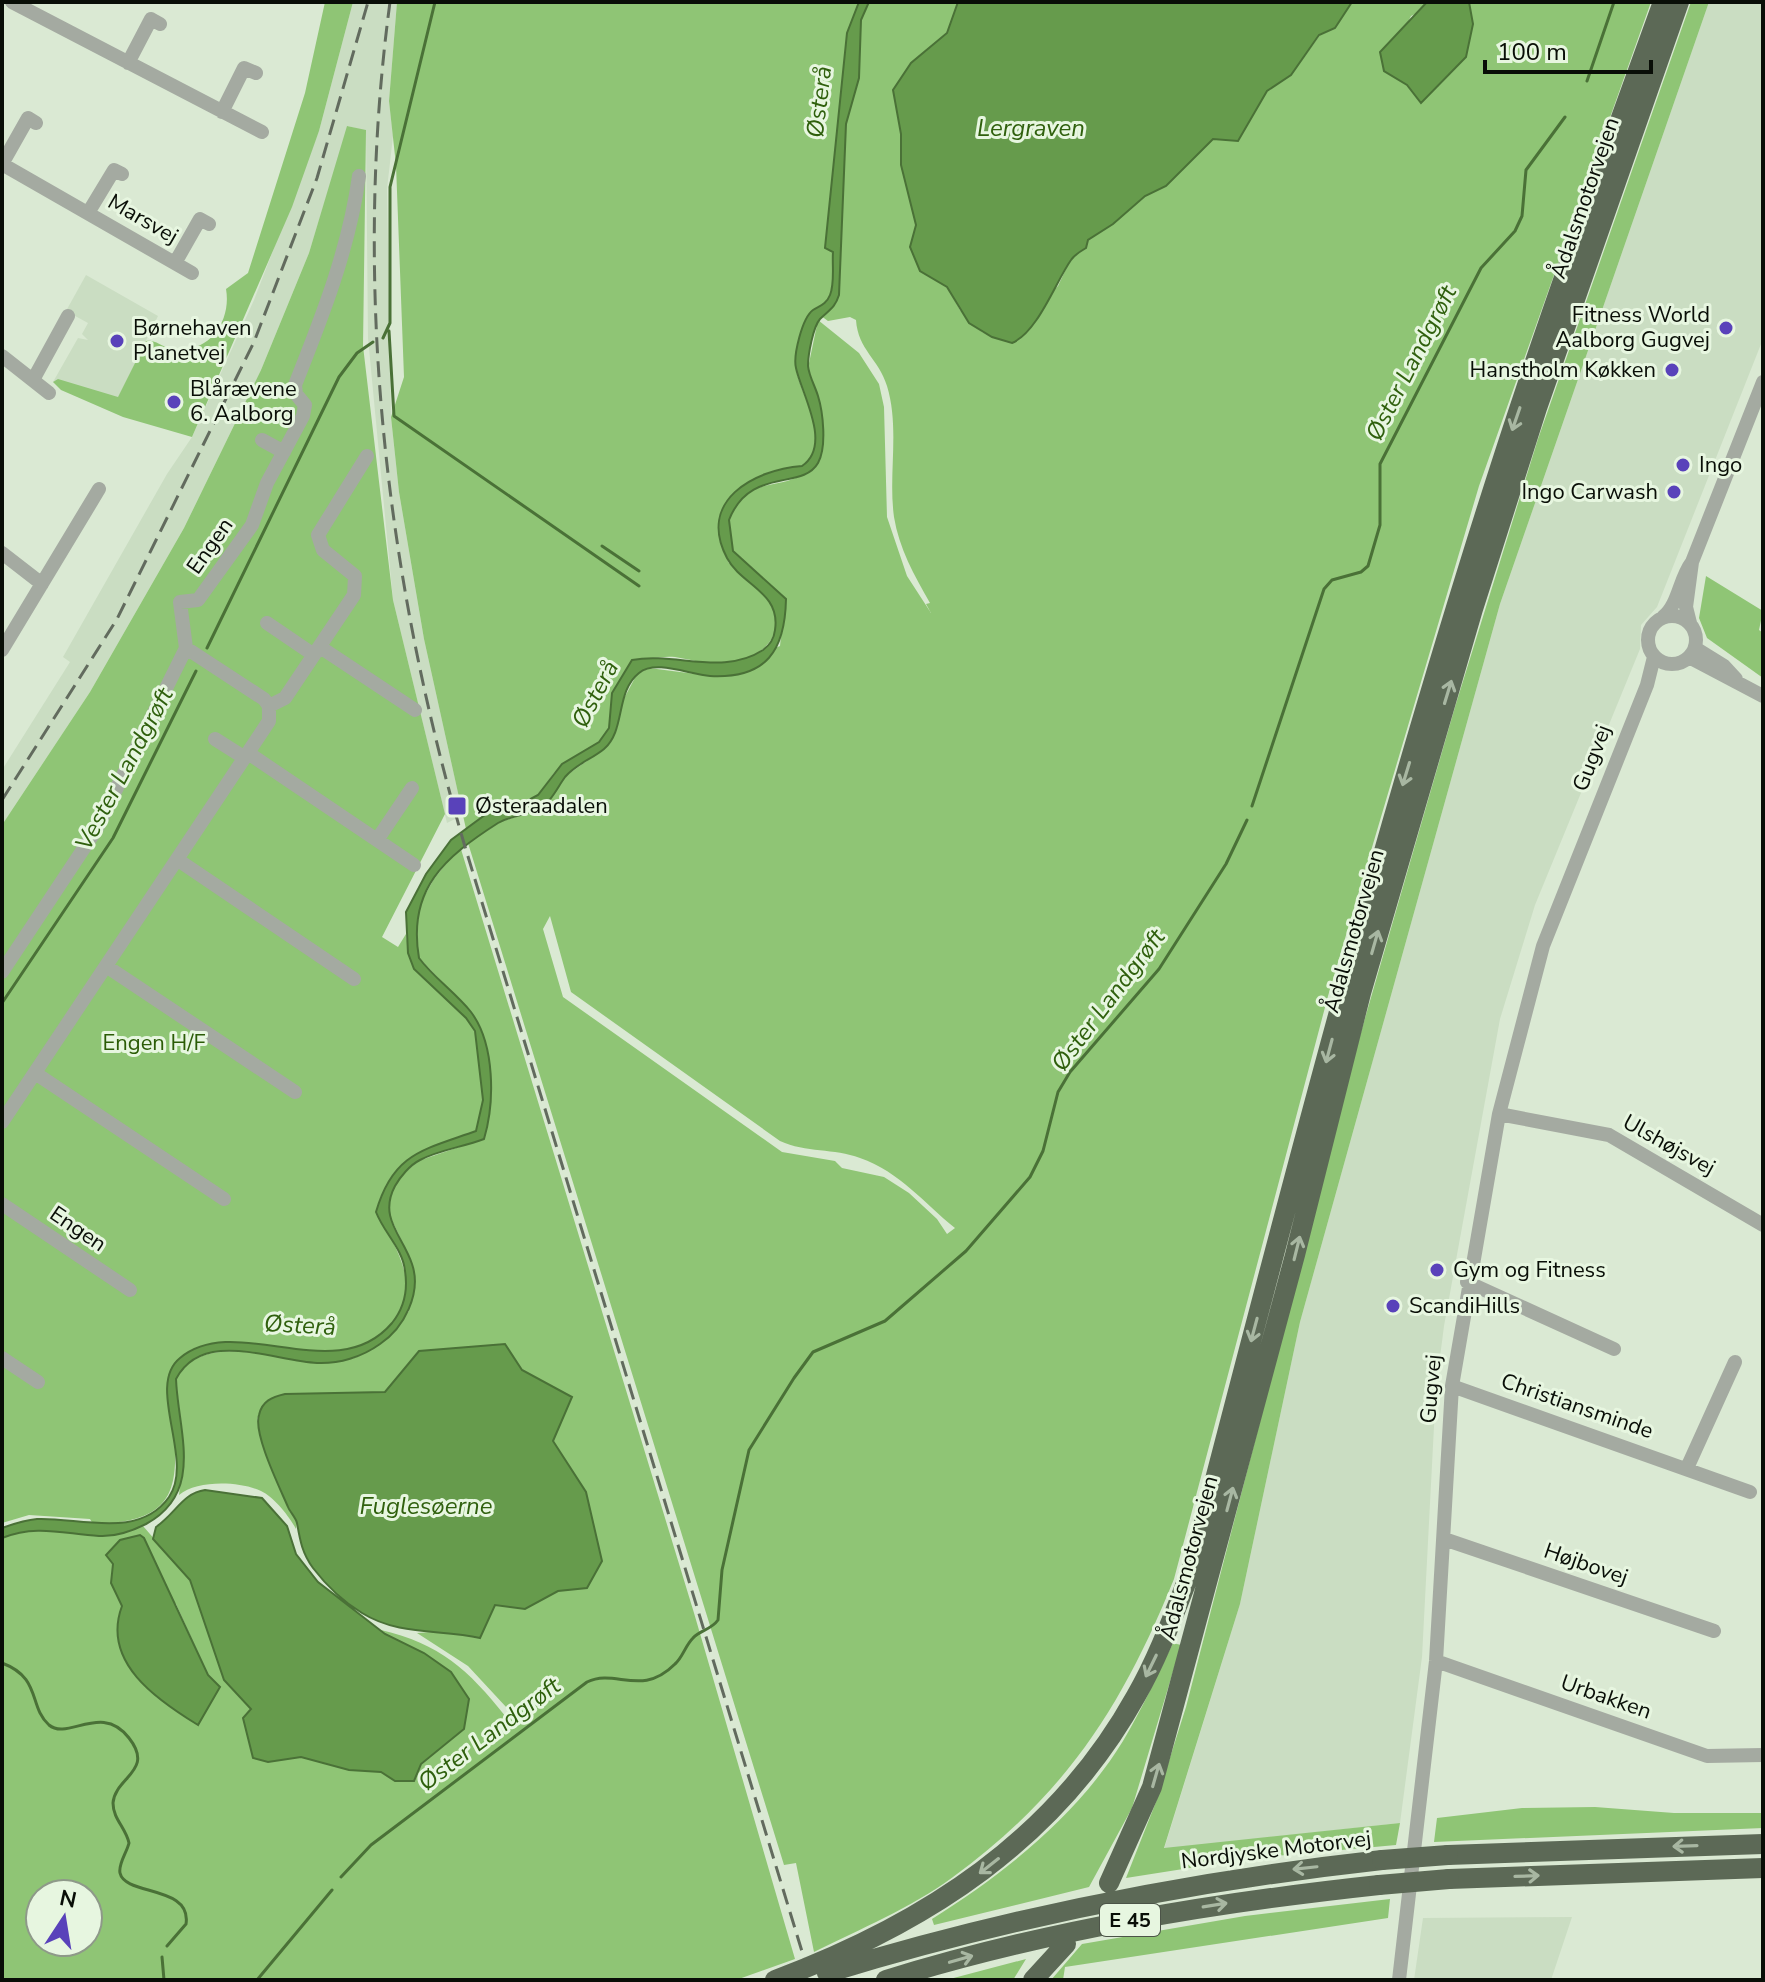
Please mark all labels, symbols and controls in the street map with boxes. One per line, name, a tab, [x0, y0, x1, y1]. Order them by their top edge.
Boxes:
scale bar	[1485, 24, 1651, 74]
text: 100 m	[1497, 36, 1567, 68]
water label: Østerå	[799, 64, 839, 140]
water label: Lergraven	[977, 112, 1085, 144]
street label: Ådalsmotorvejen	[1543, 113, 1627, 283]
street label: Marsvej	[102, 187, 184, 251]
water label: Øster Landgrøft	[1358, 279, 1464, 446]
place label: Fitness World Aalborg Gugvej	[1555, 300, 1710, 355]
place label: Børnehaven Planetvej	[133, 313, 252, 368]
marker: Fitness World Aalborg Gugvej	[1717, 319, 1735, 337]
marker: Børnehaven Planetvej	[108, 332, 126, 350]
place label: Hanstholm Køkken	[1470, 355, 1656, 385]
marker: Hanstholm Køkken	[1663, 361, 1681, 379]
place label: Blårævene 6. Aalborg	[190, 374, 297, 429]
marker: Blårævene 6. Aalborg	[165, 393, 183, 411]
one-way arrow	[1508, 406, 1523, 431]
place label: Ingo	[1699, 450, 1742, 480]
marker: Ingo	[1674, 456, 1692, 474]
place label: Ingo Carwash	[1521, 477, 1658, 507]
marker: Ingo Carwash	[1665, 483, 1683, 501]
street label: Engen	[180, 512, 240, 580]
water label: Østerå	[564, 655, 626, 733]
one-way arrow	[1441, 680, 1456, 706]
water label: Vester Landgrøft	[68, 681, 181, 856]
street label: Gugvej	[1566, 720, 1618, 796]
one-way arrow	[1398, 761, 1412, 786]
place label: Østeraadalen	[475, 791, 608, 821]
marker: Østeraadalen	[446, 795, 468, 817]
street label: Ådalsmotorvejen	[1316, 846, 1392, 1016]
water label: Øster Landgrøft	[1044, 922, 1172, 1078]
one-way arrow	[1368, 929, 1383, 955]
park label: Engen H/F	[102, 1028, 206, 1058]
one-way arrow	[1320, 1038, 1335, 1064]
street label: Ulshøjsvej	[1617, 1107, 1721, 1183]
street label: Engen	[44, 1199, 112, 1259]
one-way arrow	[1290, 1235, 1305, 1261]
place label: Gym og Fitness	[1453, 1255, 1606, 1285]
marker: Gym og Fitness	[1428, 1261, 1446, 1279]
place label: ScandiHills	[1409, 1291, 1520, 1321]
marker: ScandiHills	[1384, 1297, 1402, 1315]
water label: Østerå	[263, 1307, 337, 1343]
one-way arrow	[1246, 1316, 1261, 1342]
street label: Gugvej	[1413, 1353, 1449, 1425]
street label: Christiansminde	[1497, 1366, 1657, 1446]
street label: Ådalsmotorvejen	[1153, 1473, 1225, 1643]
one-way arrow	[1223, 1486, 1238, 1512]
water label: Fuglesøerne	[360, 1490, 493, 1522]
street label: Højbovej	[1540, 1536, 1632, 1592]
one-way arrow	[1143, 1653, 1158, 1677]
street label: Urbakken	[1557, 1667, 1655, 1727]
water label: Øster Landgrøft	[411, 1670, 567, 1798]
one-way arrow	[1149, 1763, 1164, 1789]
street label: Nordjyske Motorvej	[1179, 1823, 1373, 1877]
one-way arrow	[1672, 1839, 1699, 1854]
one-way arrow	[979, 1857, 1000, 1875]
one-way arrow	[1292, 1861, 1318, 1876]
one-way arrow	[1513, 1868, 1540, 1883]
north arrow	[24, 1878, 104, 1958]
text: N	[57, 1883, 79, 1916]
one-way arrow	[1202, 1897, 1227, 1912]
road number: E 45	[1100, 1904, 1160, 1936]
one-way arrow	[947, 1951, 973, 1966]

